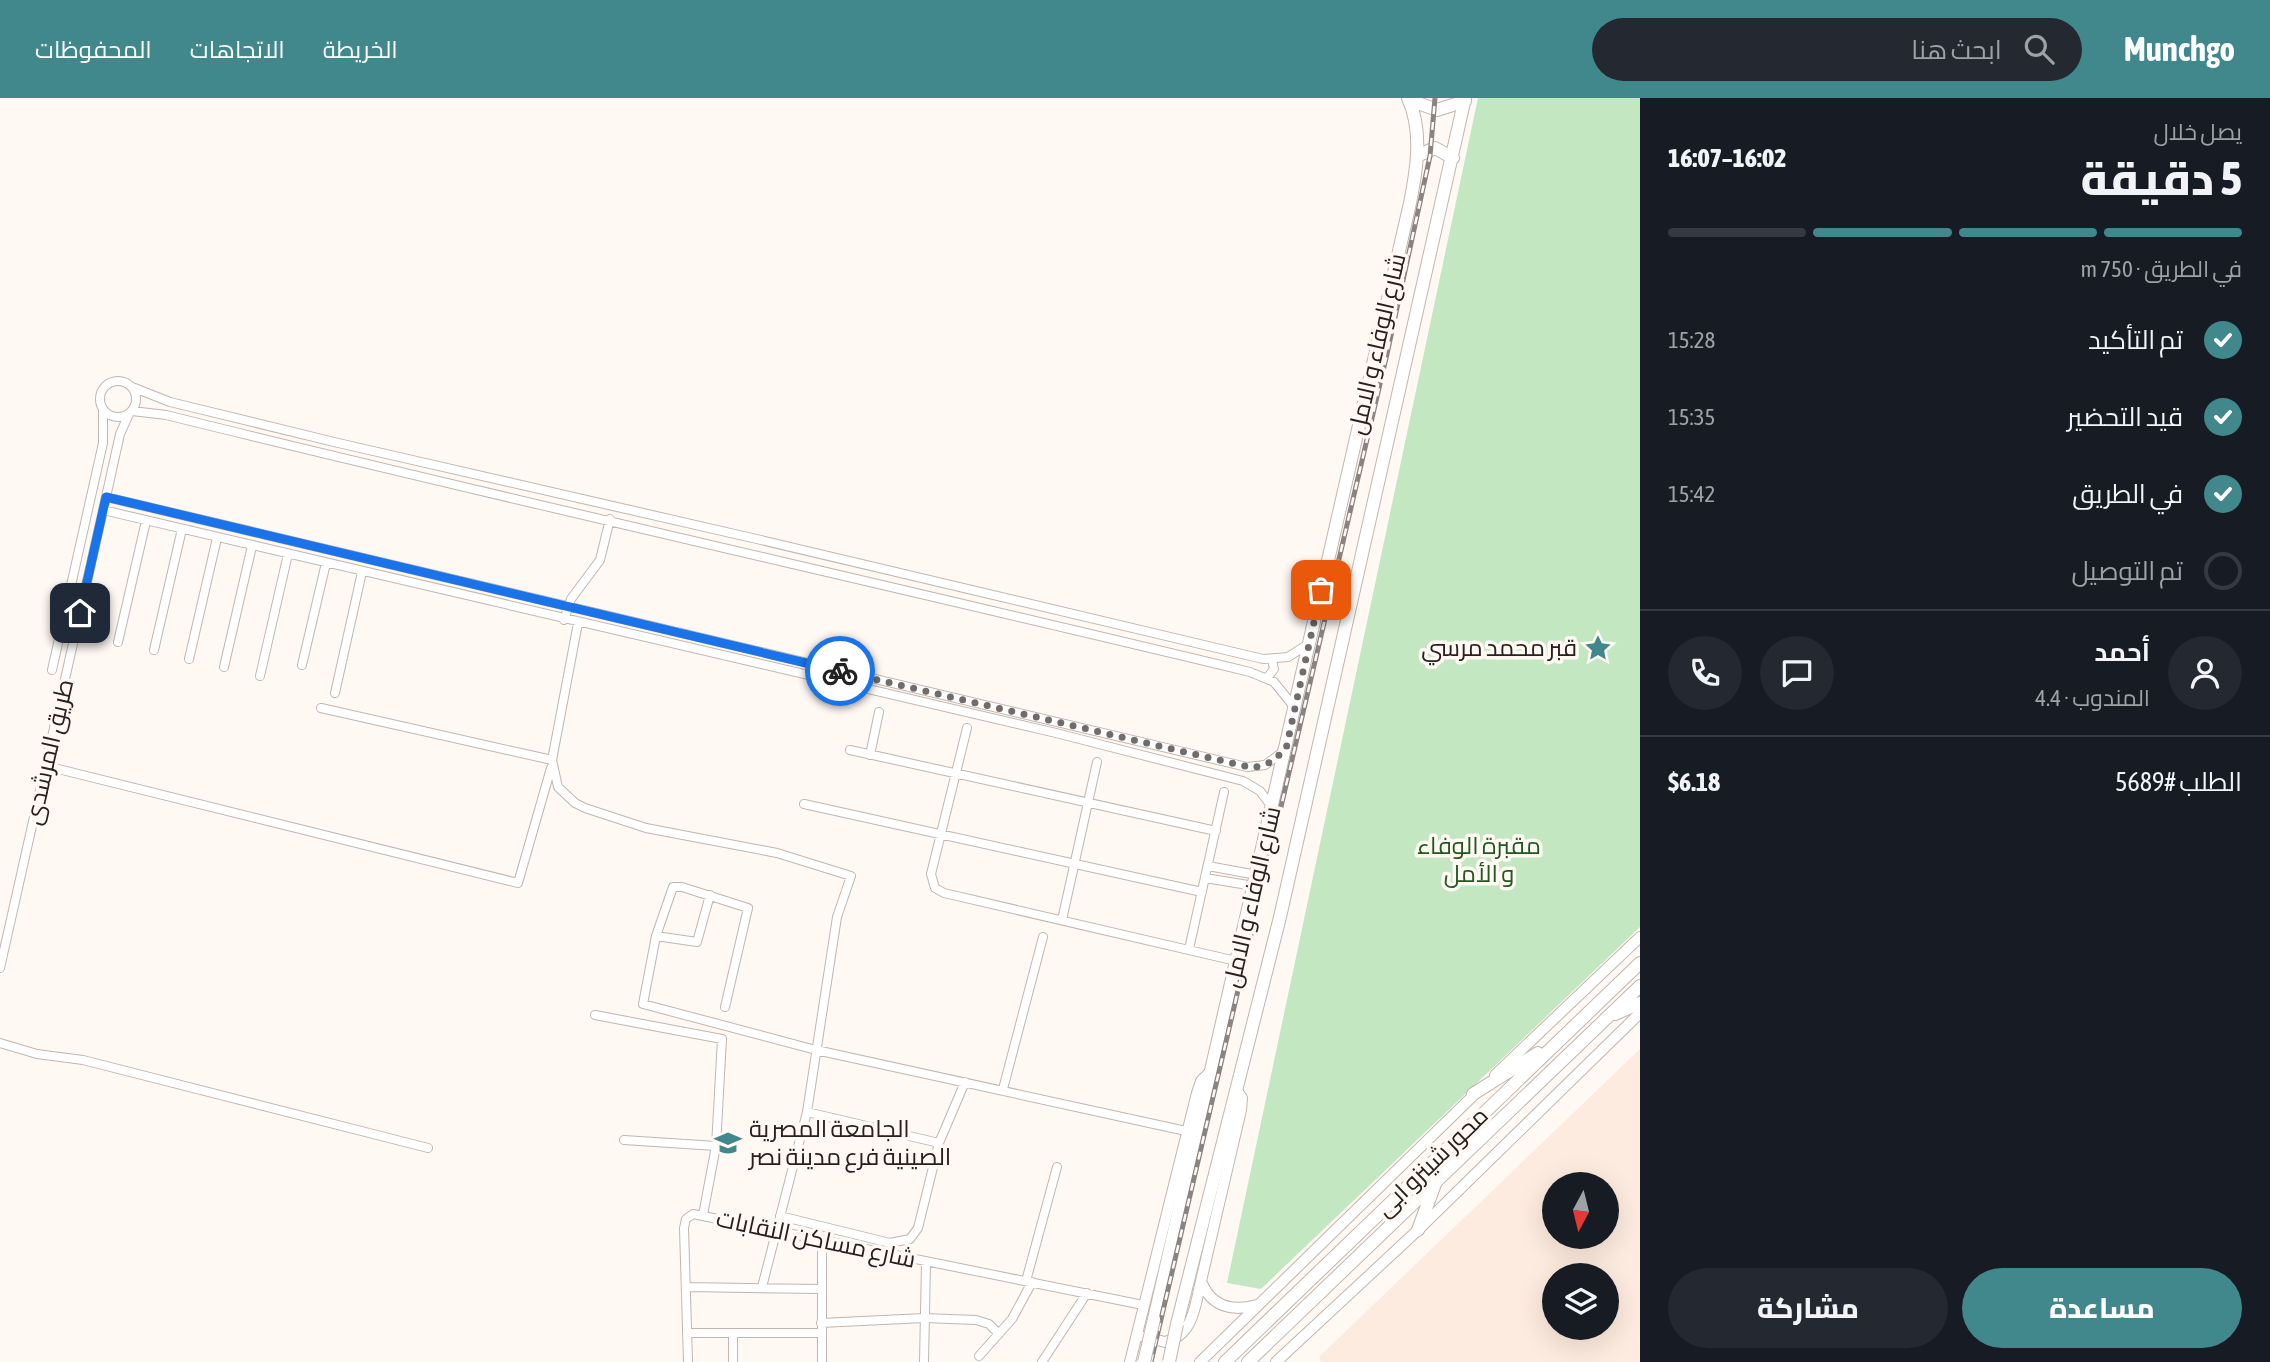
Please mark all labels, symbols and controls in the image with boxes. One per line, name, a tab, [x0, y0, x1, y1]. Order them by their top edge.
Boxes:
search box	[1592, 18, 2082, 81]
icon: search	[2020, 30, 2058, 68]
text: Munchgo	[2124, 30, 2235, 68]
text: ابحث هنا	[1911, 35, 2002, 65]
text: المحفوظات	[35, 36, 152, 63]
text: الاتجاهات	[190, 36, 285, 63]
text: الخريطة	[323, 36, 398, 63]
text: يصل خلال	[2153, 119, 2242, 145]
text: 16:02–16:07	[1668, 143, 1786, 173]
text: 5 دقيقة	[2080, 152, 2242, 205]
street label: شارع الوفاء و الامل	[1343, 251, 1413, 438]
text: في الطريق · 750 m	[2081, 256, 2242, 282]
icon: check	[2204, 321, 2242, 359]
text: تم التأكيد	[2088, 325, 2183, 355]
text: 15:28	[1668, 327, 1715, 353]
icon: check	[2204, 398, 2242, 436]
text: قيد التحضير	[2067, 402, 2183, 432]
text: 15:35	[1668, 404, 1715, 430]
icon: check	[2204, 475, 2242, 513]
text: في الطريق	[2072, 479, 2183, 509]
text: 15:42	[1668, 481, 1715, 507]
text: تم التوصيل	[2071, 556, 2183, 586]
pin	[1291, 560, 1351, 620]
icon: bag	[1302, 571, 1340, 609]
pin	[50, 583, 110, 643]
icon: home	[61, 594, 99, 632]
place icon: قبر محمد مرسي	[1583, 633, 1613, 663]
place label: قبر محمد مرسي	[1421, 634, 1577, 666]
courier	[805, 636, 875, 706]
button: phone	[1668, 636, 1742, 710]
button: chat	[1760, 636, 1834, 710]
button: person	[2168, 636, 2242, 710]
text: أحمد	[2094, 637, 2150, 667]
icon: bike	[821, 652, 859, 690]
street label: طريق المرشدى	[19, 676, 80, 828]
text: المندوب · 4.4	[2035, 685, 2150, 711]
text: $6.18	[1668, 767, 1720, 797]
text: الطلب #5689	[2115, 767, 2242, 797]
street label: شارع الوفاء و الامل	[1218, 804, 1288, 991]
park label: مقبرة الوفاء و الأمل	[1417, 832, 1541, 888]
street label: محور شينزو ابى	[1370, 1102, 1494, 1222]
place label: الجامعة المصرية الصينية فرع مدينة نصر	[747, 1115, 951, 1173]
school or university icon: الجامعة المصرية الصينية فرع مدينة نصر	[713, 1128, 743, 1158]
north arrow	[1542, 1172, 1619, 1250]
map controls	[1542, 1172, 1619, 1340]
street label: شارع مساكن النقابات	[713, 1204, 918, 1276]
button: layers	[1542, 1263, 1619, 1340]
button: مشاركة	[1668, 1268, 1948, 1348]
button: مساعدة	[1962, 1268, 2242, 1348]

